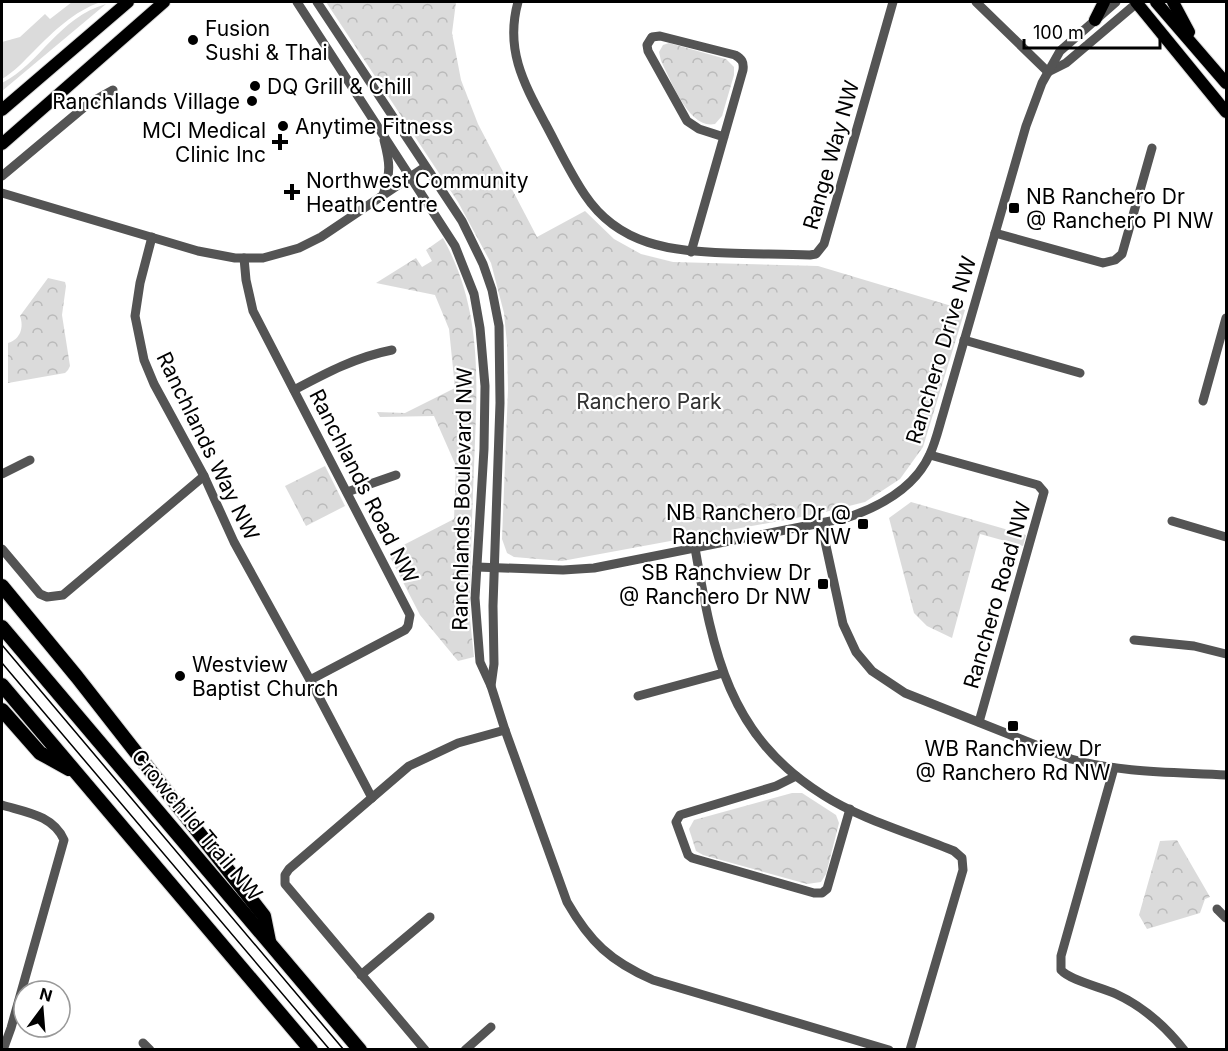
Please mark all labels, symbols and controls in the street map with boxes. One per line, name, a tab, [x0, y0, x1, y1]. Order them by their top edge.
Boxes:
scale bar	[1024, 12, 1160, 50]
place label: Fusion Sushi & Thai	[205, 16, 328, 65]
text: 100 m	[1033, 22, 1084, 43]
marker: Fusion Sushi & Thai	[186, 33, 200, 47]
place label: DQ Grill & Chill	[267, 74, 412, 99]
street label: Range Way NW	[798, 77, 864, 232]
marker: DQ Grill & Chill	[248, 79, 262, 93]
place label: Ranchlands Village	[52, 89, 240, 114]
marker: Ranchlands Village	[245, 94, 259, 108]
place label: Anytime Fitness	[295, 114, 453, 139]
place label: MCI Medical Clinic Inc	[142, 118, 266, 167]
marker: Anytime Fitness	[276, 119, 290, 133]
marker: MCI Medical Clinic Inc	[271, 133, 289, 151]
place label: Northwest Community Heath Centre	[306, 168, 529, 217]
marker: Northwest Community Heath Centre	[283, 183, 301, 201]
place label: NB Ranchero Dr @ Ranchero Pl NW	[1026, 184, 1214, 233]
marker: NB Ranchero Dr @ Ranchero Pl NW	[1007, 201, 1021, 215]
street label: Ranchero Drive NW	[901, 253, 982, 447]
street label: Ranchlands Way NW	[152, 348, 265, 545]
street label: Ranchlands Boulevard NW	[447, 367, 477, 631]
street label: Ranchlands Road NW	[304, 385, 424, 587]
park label: Ranchero Park	[576, 389, 722, 414]
street label: Ranchero Road NW	[958, 498, 1036, 691]
place label: NB Ranchero Dr @ Ranchview Dr NW	[666, 500, 851, 549]
marker: NB Ranchero Dr @ Ranchview Dr NW	[856, 517, 870, 531]
place label: SB Ranchview Dr @ Ranchero Dr NW	[619, 560, 811, 609]
marker: SB Ranchview Dr @ Ranchero Dr NW	[816, 577, 830, 591]
place label: Westview Baptist Church	[192, 652, 338, 701]
marker: Westview Baptist Church	[173, 669, 187, 683]
marker: WB Ranchview Dr @ Ranchero Rd NW	[1006, 719, 1020, 733]
place label: WB Ranchview Dr @ Ranchero Rd NW	[916, 736, 1111, 785]
street label: Crowchild Trail NW	[126, 744, 268, 906]
north arrow	[12, 979, 72, 1039]
text: N	[38, 983, 55, 1006]

